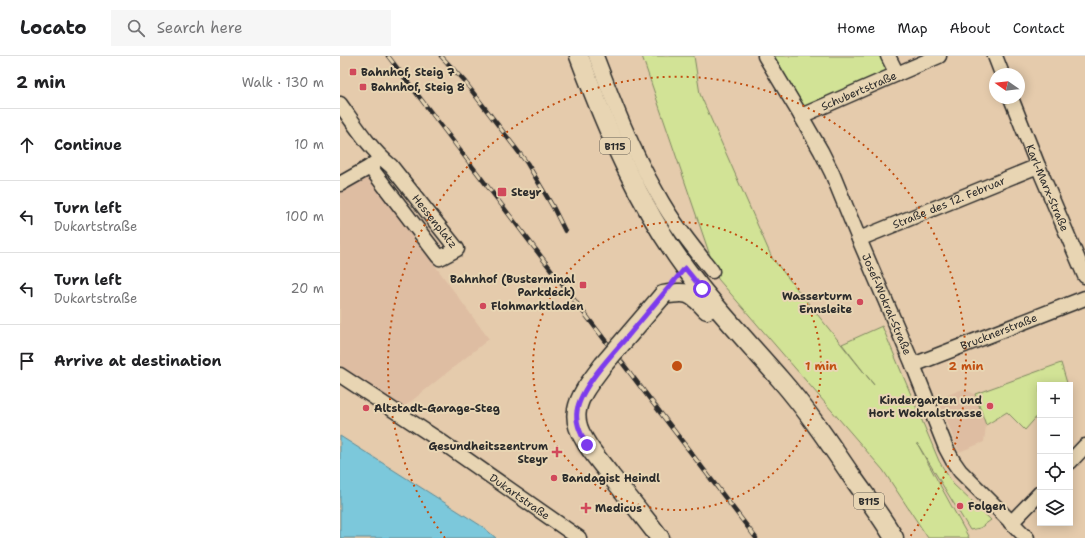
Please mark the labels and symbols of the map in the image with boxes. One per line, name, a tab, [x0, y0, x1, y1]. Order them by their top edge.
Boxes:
place label: Bahnhof, Steig 7	[361, 65, 455, 80]
marker: Bahnhof, Steig 7	[348, 67, 358, 77]
street label: Schubertstraße	[819, 68, 899, 114]
north arrow	[989, 68, 1025, 104]
place label: Bahnhof, Steig 8	[371, 80, 465, 95]
marker: Bahnhof, Steig 8	[358, 82, 368, 92]
road number: B115	[600, 138, 630, 154]
street label: Karl-Marx-Straße	[1023, 142, 1073, 234]
street label: Straße des 12. Februar	[890, 173, 1007, 232]
place label: Steyr	[511, 185, 542, 200]
marker: Steyr	[496, 186, 508, 198]
street label: Hessenplatz	[409, 191, 461, 251]
street label: Josef-Wokral-Straße	[859, 251, 915, 357]
place label: Bahnhof (Busterminal Parkdeck)	[450, 272, 575, 300]
marker: Bahnhof (Busterminal Parkdeck)	[578, 280, 588, 290]
route start	[693, 280, 711, 298]
place label: Wasserturm Ennsleite	[782, 289, 852, 317]
marker: Wasserturm Ennsleite	[855, 297, 865, 307]
place label: Flohmarktladen	[491, 299, 584, 314]
marker: Flohmarktladen	[478, 301, 488, 311]
street label: Brucknerstraße	[958, 310, 1039, 353]
text: 1 min	[805, 358, 837, 374]
text: 2 min	[949, 358, 984, 374]
centre of rings	[670, 359, 684, 373]
place label: Kindergarten und Hort Wokralstrasse	[868, 393, 982, 421]
place label: Altstadt-Garage-Steg	[374, 401, 500, 416]
marker: Kindergarten und Hort Wokralstrasse	[985, 401, 995, 411]
marker: Altstadt-Garage-Steg	[361, 403, 371, 413]
route end	[578, 436, 596, 454]
place label: Gesundheitszentrum Steyr	[428, 439, 548, 467]
marker: Gesundheitszentrum Steyr	[551, 446, 563, 458]
street label: Dukartstraße	[487, 470, 553, 523]
place label: Bandagist Heindl	[562, 471, 660, 486]
marker: Bandagist Heindl	[549, 473, 559, 483]
road number: B115	[854, 493, 884, 509]
place label: Folgen	[968, 499, 1007, 514]
place label: Medicus	[595, 501, 642, 516]
marker: Folgen	[955, 501, 965, 511]
marker: Medicus	[580, 502, 592, 514]

